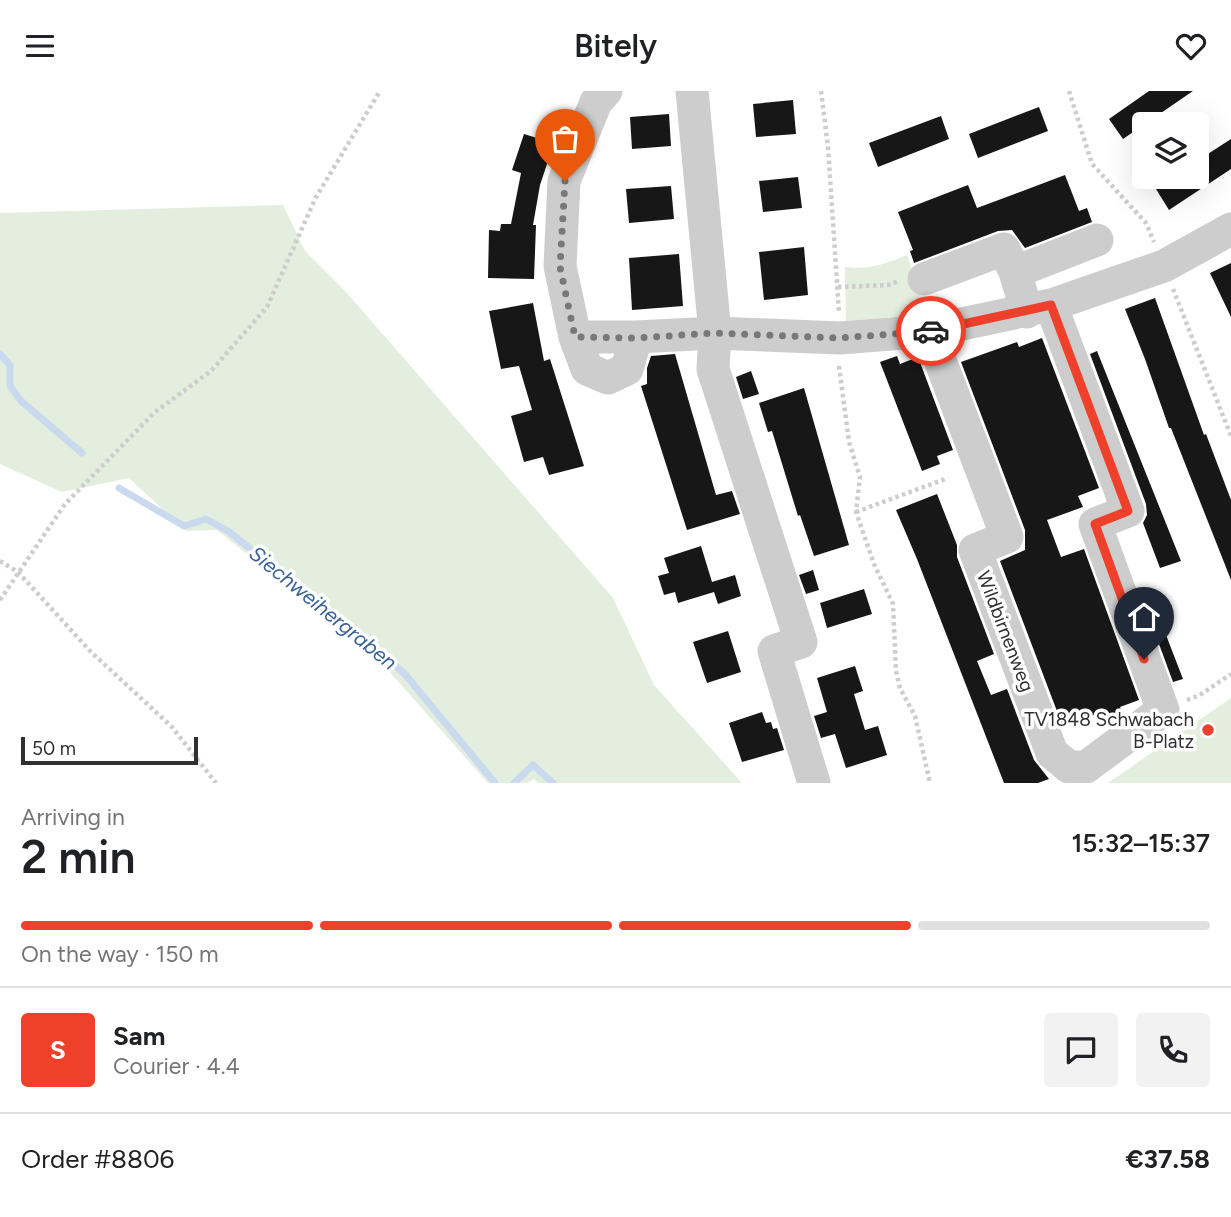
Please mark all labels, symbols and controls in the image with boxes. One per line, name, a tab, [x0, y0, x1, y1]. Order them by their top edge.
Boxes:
icon: menu	[21, 27, 59, 65]
text: Bitely	[574, 27, 657, 65]
icon: heart	[1172, 27, 1210, 65]
pin	[535, 109, 595, 181]
map controls	[1132, 112, 1209, 189]
button: layers	[1132, 112, 1209, 189]
icon: bag	[546, 120, 584, 158]
courier	[896, 296, 966, 366]
icon: car	[912, 312, 950, 350]
water label: Siechweihergraben	[245, 540, 402, 675]
street label: Wildbirnenweg	[972, 568, 1039, 695]
pin	[1114, 587, 1174, 659]
icon: home	[1125, 598, 1163, 636]
place label: TV1848 Schwabach B-Platz	[1024, 708, 1194, 753]
marker: TV1848 Schwabach B-Platz	[1200, 722, 1216, 738]
scale bar	[21, 734, 198, 766]
text: 50 m	[32, 737, 76, 760]
text: Arriving in	[21, 803, 125, 831]
text: 15:32–15:37	[1071, 827, 1210, 859]
text: 2 min	[21, 829, 136, 885]
text: On the way · 150 m	[21, 940, 218, 968]
button: chat	[1044, 1013, 1118, 1087]
button: phone	[1136, 1013, 1210, 1087]
text: Sam	[113, 1020, 165, 1052]
text: S	[50, 1034, 66, 1066]
text: Courier · 4.4	[113, 1052, 240, 1080]
text: Order #8806	[21, 1143, 174, 1175]
text: €37.58	[1126, 1143, 1210, 1175]

